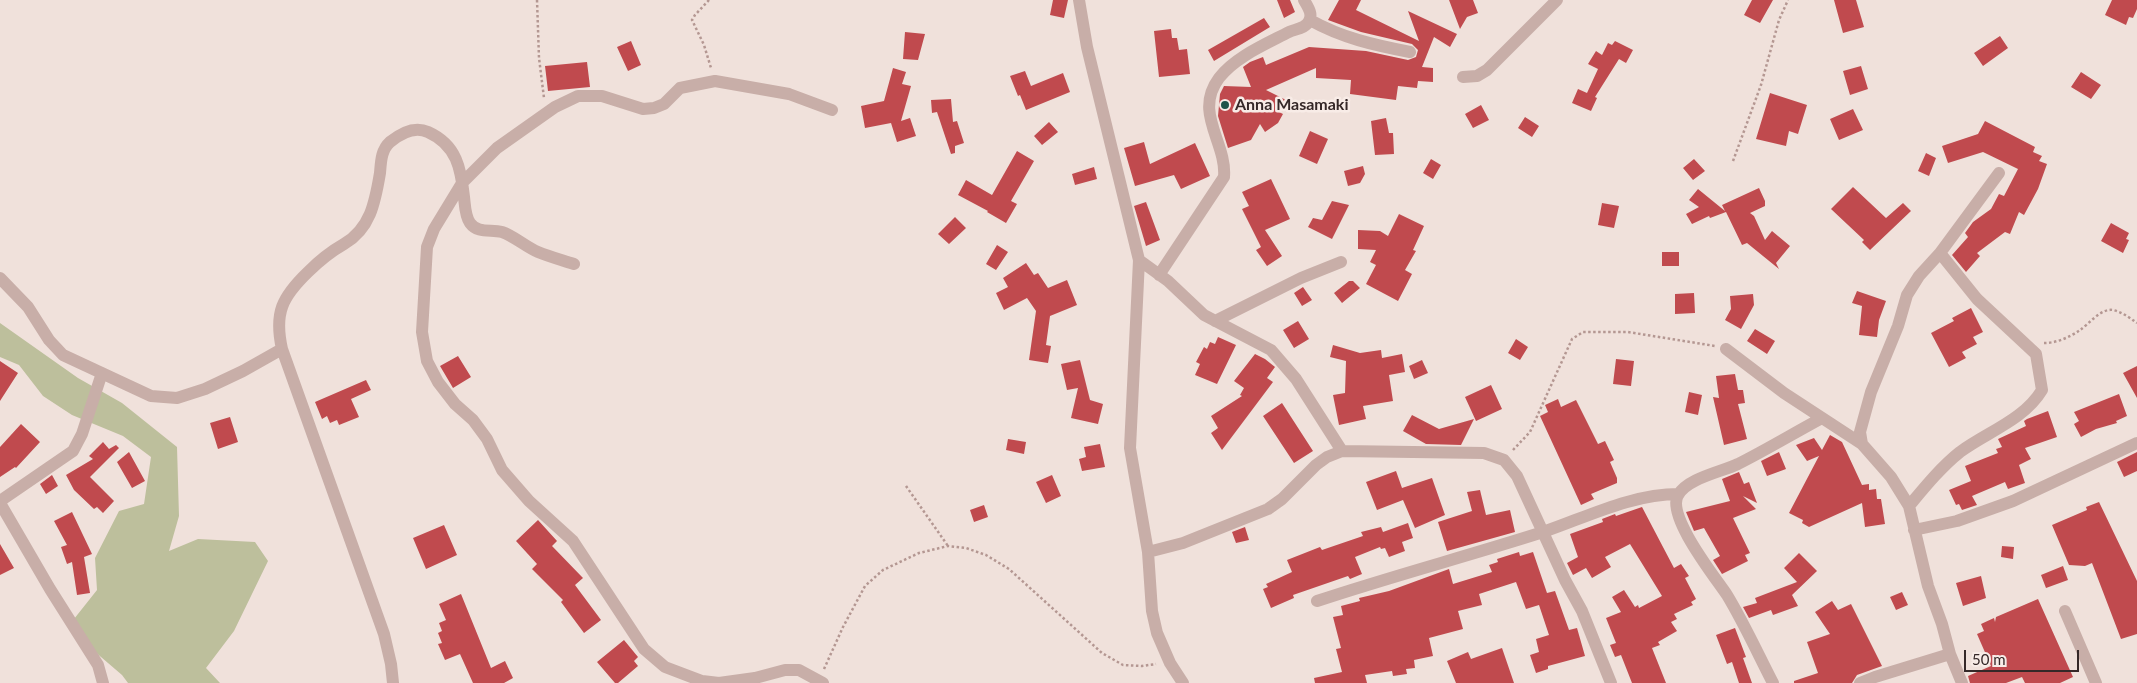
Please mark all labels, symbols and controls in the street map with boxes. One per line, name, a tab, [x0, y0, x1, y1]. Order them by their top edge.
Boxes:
place label: Anna Masamaki	[1235, 95, 1348, 115]
marker: Anna Masamaki	[1219, 99, 1231, 111]
scale bar	[1967, 640, 2082, 672]
text: 50 m	[1972, 650, 2006, 668]

